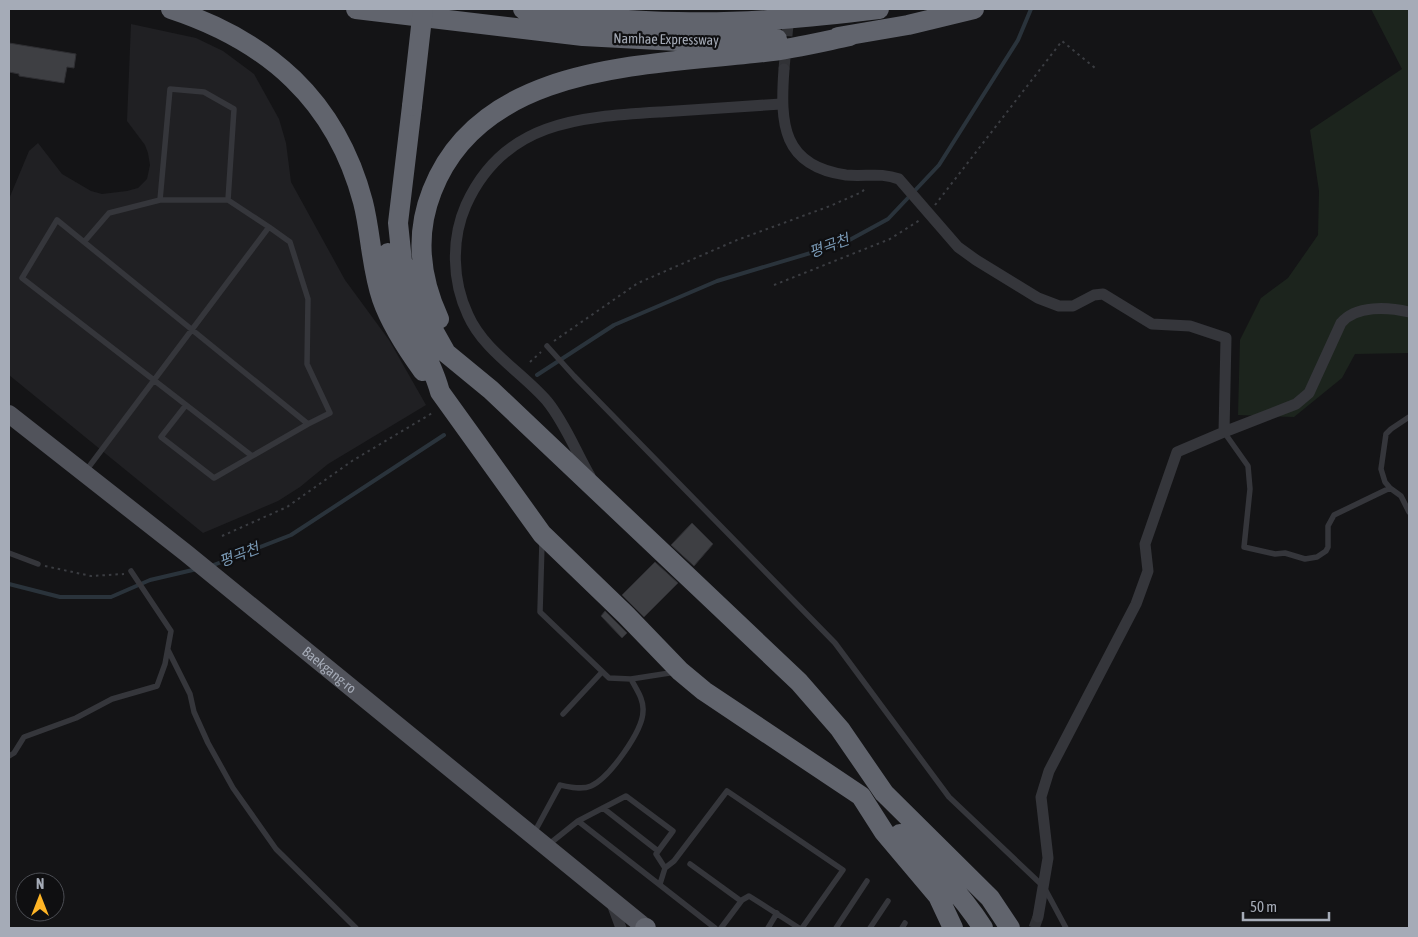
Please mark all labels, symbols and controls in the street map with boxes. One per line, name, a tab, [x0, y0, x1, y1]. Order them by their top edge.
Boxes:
street label: Namhae Expressway	[613, 30, 719, 48]
water label: 평곡천	[806, 230, 853, 261]
water label: 평곡천	[216, 538, 263, 570]
street label: Baekgang-ro	[299, 643, 360, 697]
north arrow	[15, 872, 65, 922]
text: N	[36, 876, 44, 892]
scale bar	[1243, 890, 1329, 922]
text: 50 m	[1250, 898, 1277, 915]

